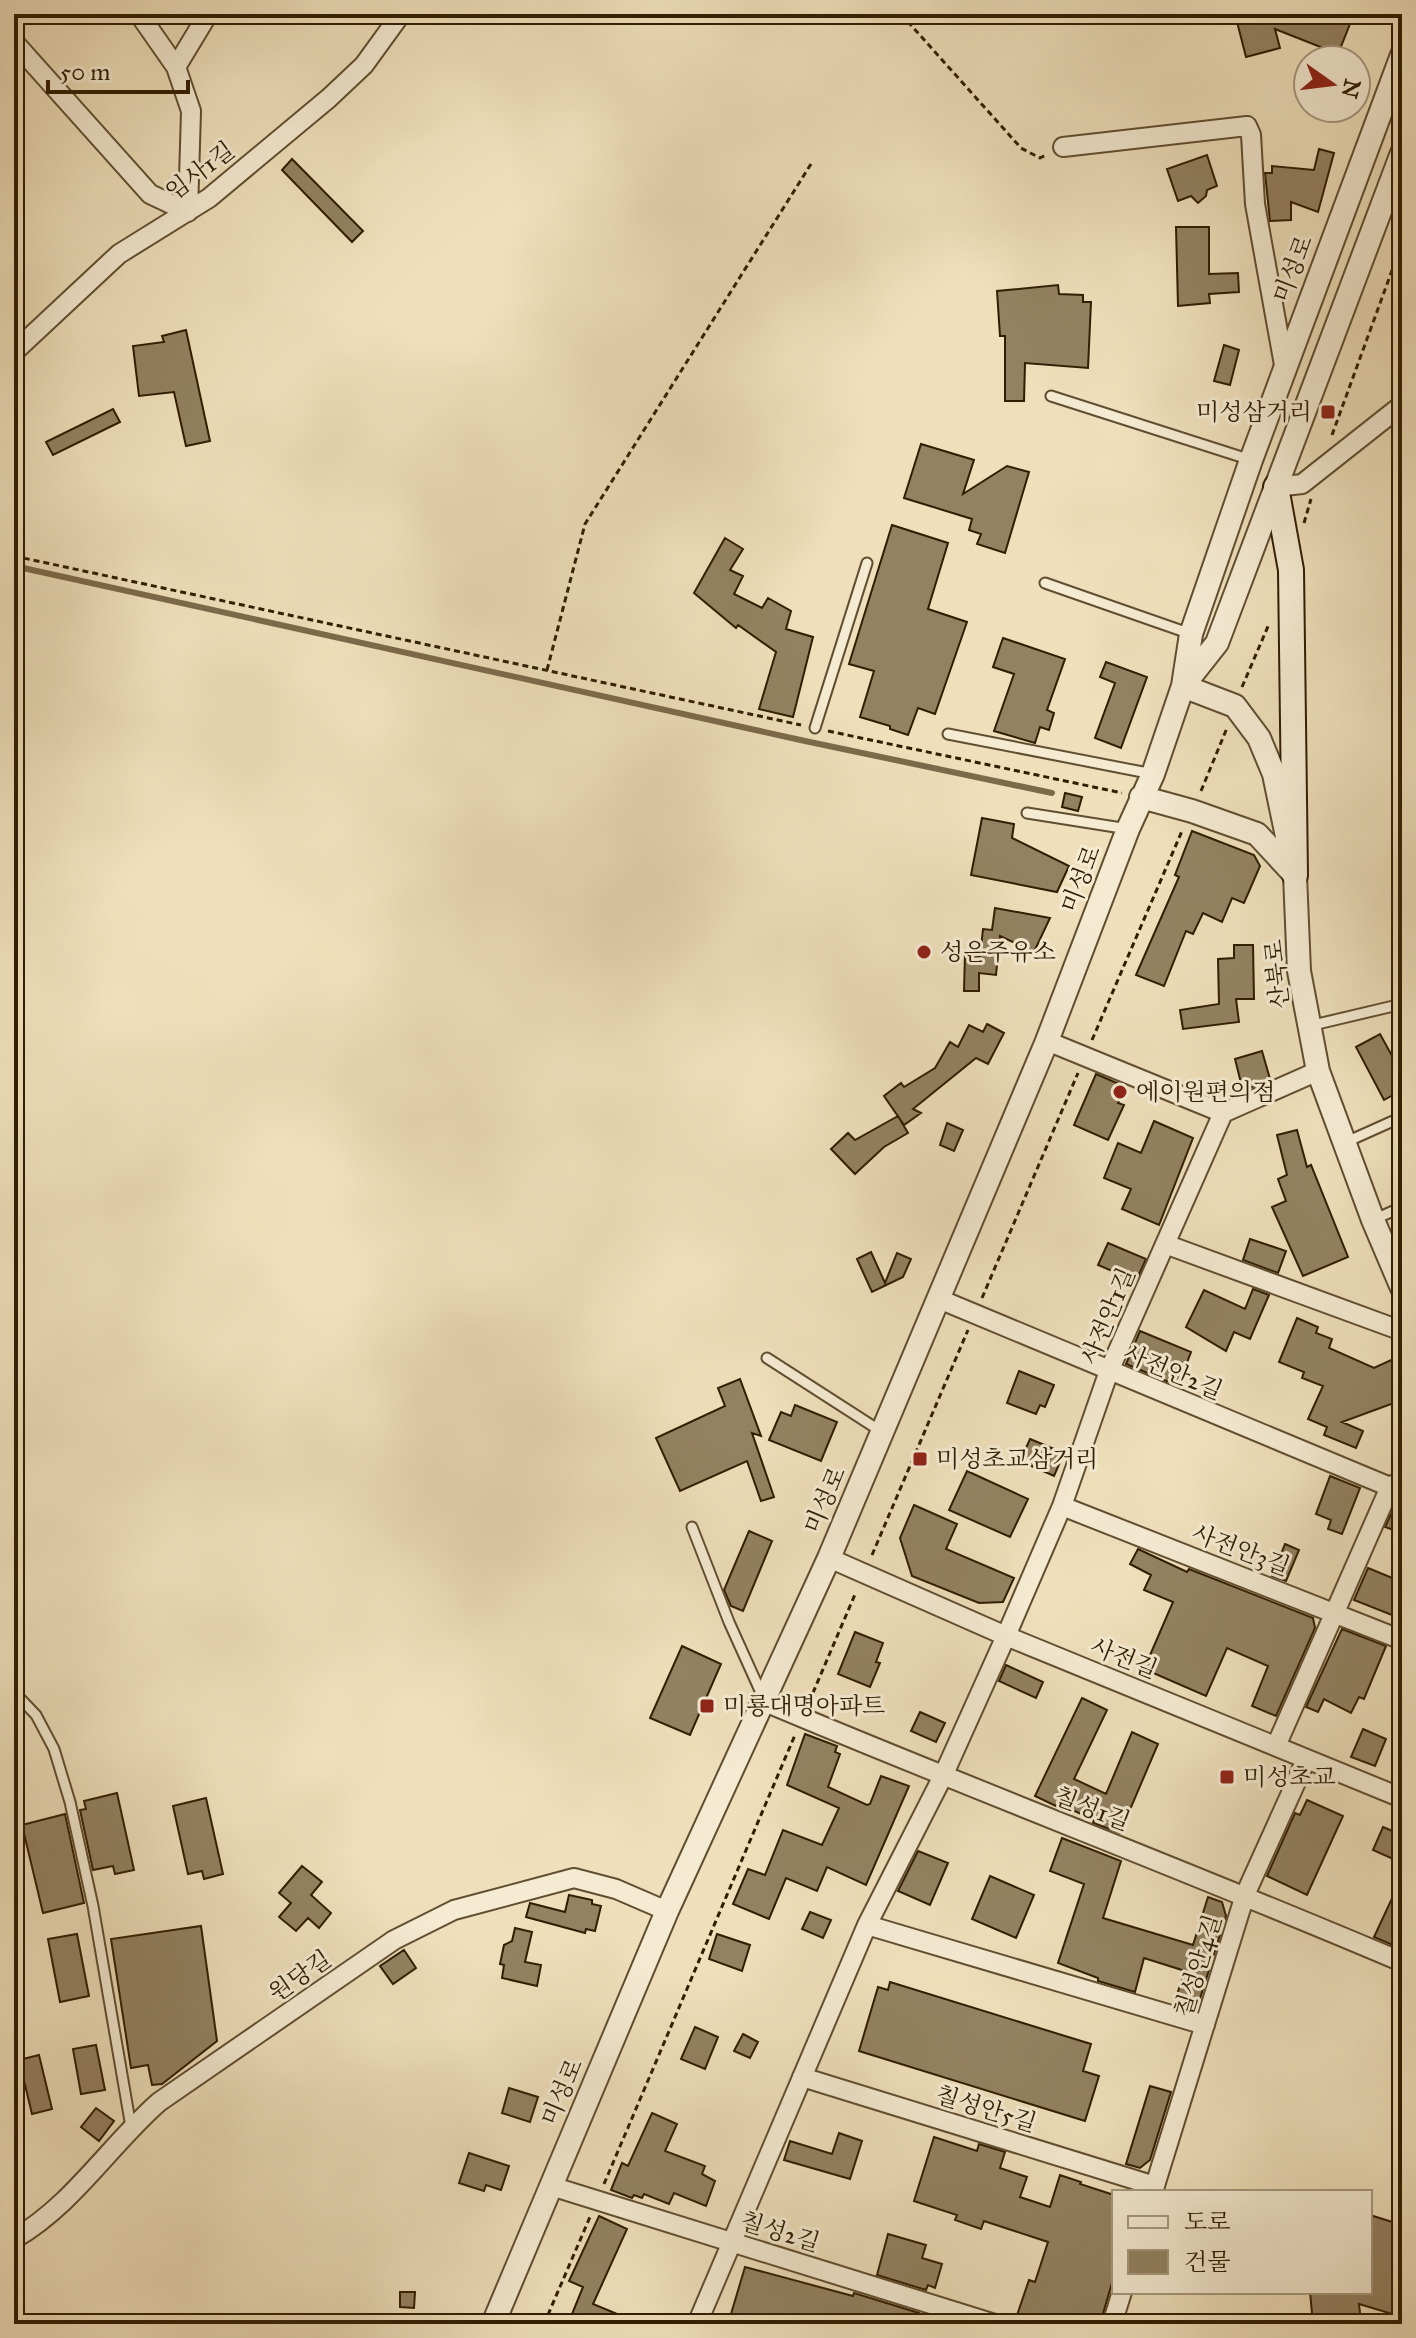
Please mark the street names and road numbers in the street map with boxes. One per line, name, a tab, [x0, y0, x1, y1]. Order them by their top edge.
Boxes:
street label: 임사1길	[159, 135, 241, 207]
street label: 미성로	[1267, 231, 1319, 307]
street label: 미성로	[1055, 841, 1107, 917]
street label: 산북로	[1258, 938, 1296, 1010]
street label: 사전안1길	[1074, 1263, 1142, 1369]
street label: 사전안2길	[1119, 1338, 1227, 1406]
street label: 미성로	[798, 1462, 852, 1538]
street label: 사전안3길	[1188, 1518, 1294, 1582]
street label: 사전길	[1086, 1631, 1162, 1685]
street label: 칠성1길	[1050, 1781, 1134, 1837]
street label: 칠성안4길	[1168, 1911, 1228, 2021]
street label: 원당길	[263, 1944, 337, 2008]
street label: 미성로	[535, 2054, 589, 2130]
street label: 칠성안5길	[932, 2079, 1040, 2139]
street label: 칠성2길	[737, 2206, 823, 2258]

